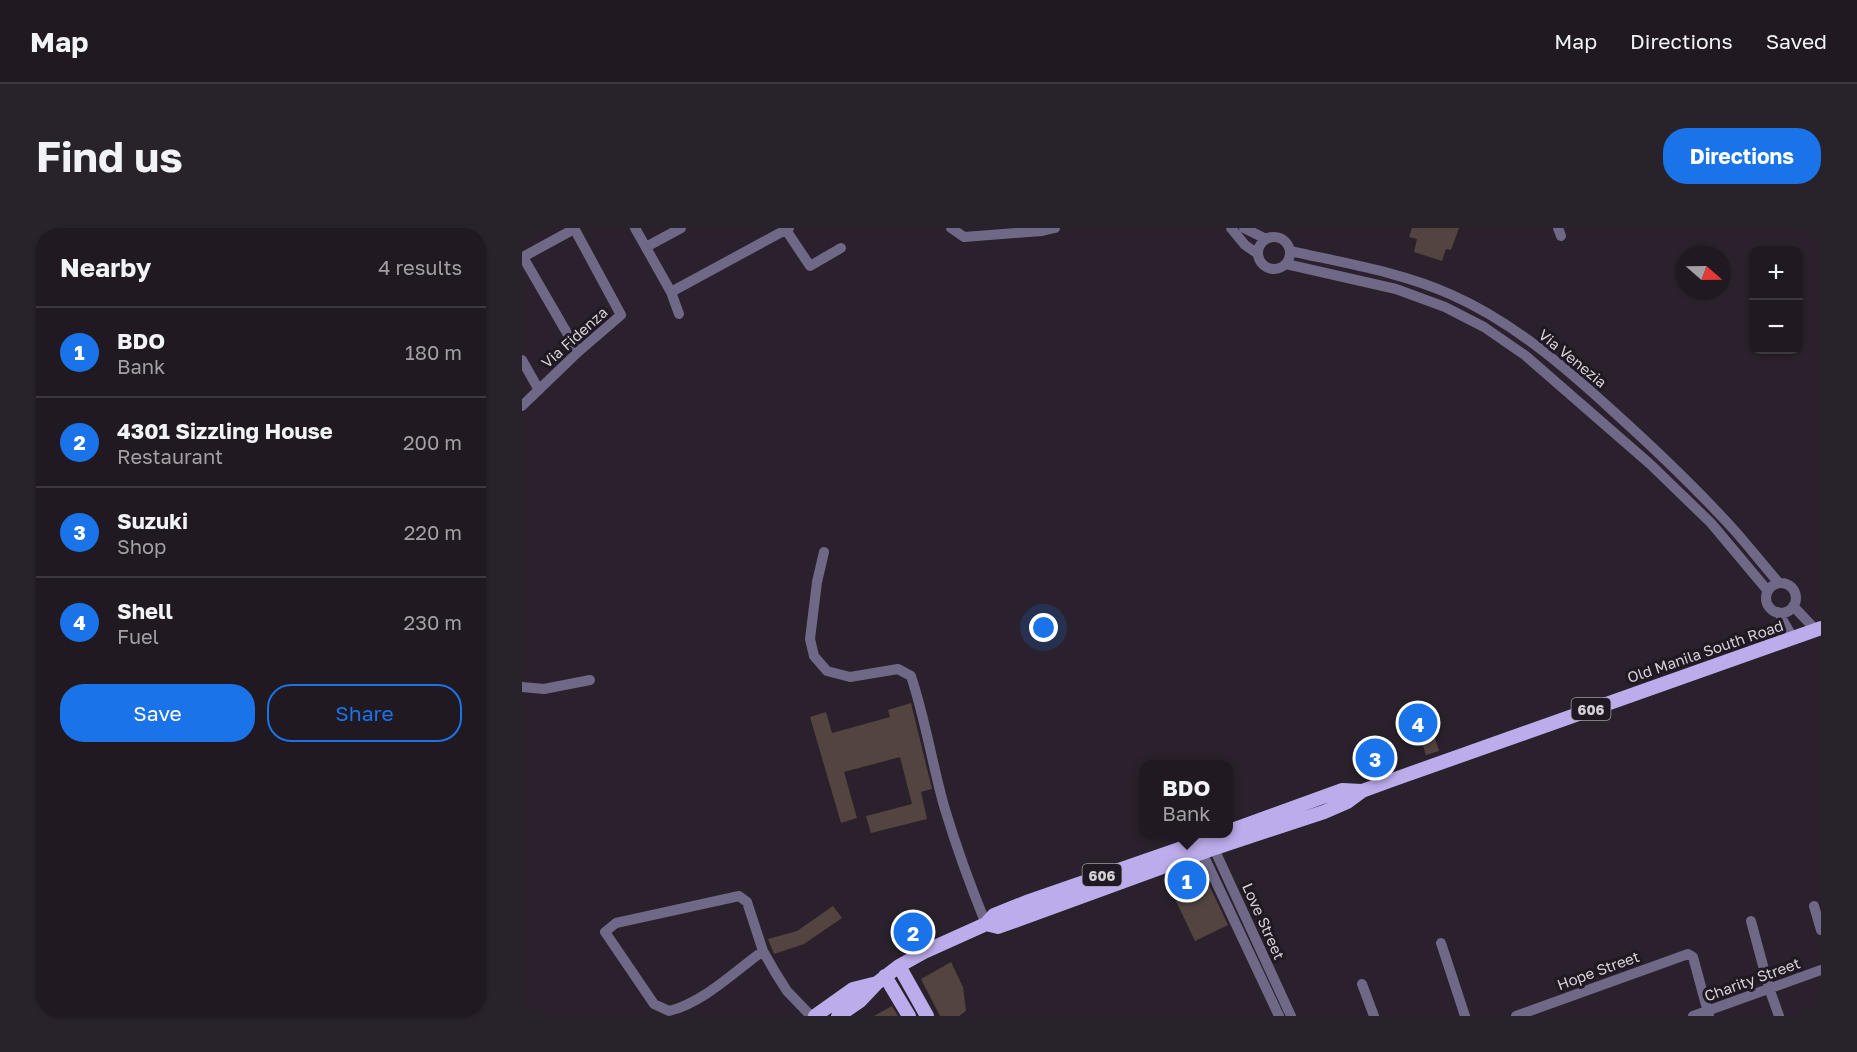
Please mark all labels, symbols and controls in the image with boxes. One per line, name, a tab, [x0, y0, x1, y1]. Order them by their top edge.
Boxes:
text: Map	[30, 25, 88, 58]
text: Map	[1554, 28, 1597, 54]
text: Directions	[1630, 28, 1733, 54]
text: Saved	[1766, 28, 1827, 54]
button: Directions	[1663, 128, 1821, 184]
text: Find us	[36, 131, 183, 181]
north arrow	[1677, 246, 1731, 300]
map controls	[1749, 246, 1803, 354]
button: +	[1749, 246, 1803, 300]
text: Nearby	[60, 252, 151, 283]
text: 4 results	[378, 255, 462, 279]
button: −	[1749, 300, 1803, 354]
street label: Via Fidenza	[537, 303, 611, 371]
street label: Via Venezia	[1535, 325, 1611, 391]
text: BDO	[117, 327, 165, 354]
text: 1	[74, 340, 85, 364]
text: 180 m	[405, 340, 462, 364]
text: Bank	[117, 354, 165, 378]
text: 4301 Sizzling House	[117, 417, 333, 444]
text: 2	[73, 430, 86, 454]
text: 200 m	[403, 430, 462, 454]
text: Restaurant	[117, 444, 223, 468]
text: Suzuki	[117, 507, 188, 534]
text: 3	[73, 520, 86, 544]
text: 220 m	[404, 520, 462, 544]
text: Shop	[117, 534, 166, 558]
text: Shell	[117, 597, 173, 624]
text: 4	[73, 610, 86, 634]
text: 230 m	[404, 610, 462, 634]
your location	[1029, 613, 1058, 642]
street label: Old Manila South Road	[1625, 616, 1785, 686]
text: Fuel	[117, 624, 159, 648]
button: Save	[60, 684, 255, 742]
button: Share	[267, 684, 462, 742]
road number: 606	[1572, 698, 1610, 720]
pin: 4	[1398, 700, 1438, 746]
pin: 3	[1356, 736, 1394, 780]
popup	[1140, 760, 1233, 838]
text: BDO	[1162, 774, 1211, 801]
text: Bank	[1162, 801, 1211, 825]
pin: 1	[1168, 858, 1206, 902]
road number: 606	[1082, 864, 1122, 886]
street label: Love Street	[1239, 880, 1289, 962]
pin: 2	[894, 910, 932, 954]
street label: Hope Street	[1554, 947, 1642, 993]
street label: Charity Street	[1702, 953, 1802, 1005]

